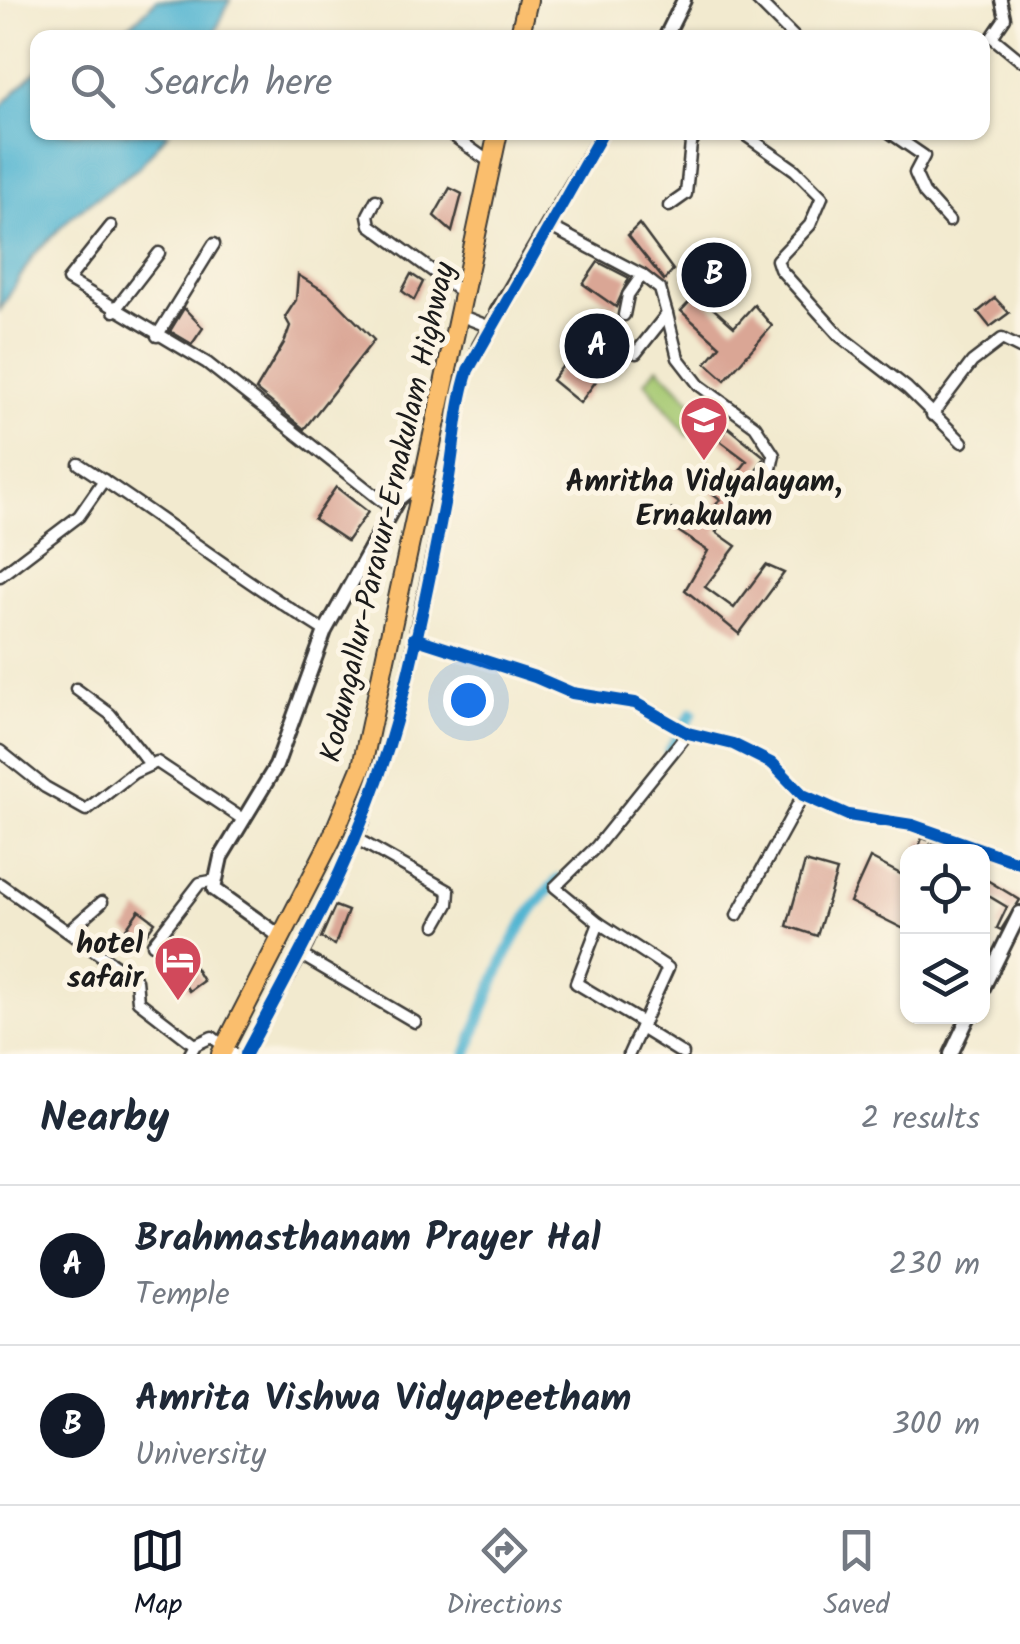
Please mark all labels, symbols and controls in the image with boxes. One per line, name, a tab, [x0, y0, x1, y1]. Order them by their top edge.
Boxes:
search box	[30, 30, 990, 140]
text: Search here	[145, 55, 332, 115]
icon: search	[65, 58, 120, 113]
pin: B	[682, 238, 746, 312]
street label: Kodungallur-Paravur-Ernakulam Highway	[308, 257, 470, 767]
pin: A	[564, 308, 630, 384]
school or university icon: Amritha Vidyalayam, Ernakulam	[678, 394, 730, 462]
place label: Amritha Vidyalayam, Ernakulam	[566, 459, 842, 541]
your location	[443, 675, 494, 726]
map controls	[900, 844, 990, 1024]
button: locate	[900, 844, 990, 934]
place label: hotel safair	[67, 921, 144, 1003]
hotel icon: hotel safair	[152, 934, 204, 1002]
button: layers	[900, 934, 990, 1024]
text: Nearby	[40, 1086, 169, 1153]
text: 2 results	[861, 1094, 980, 1145]
text: Brahmasthanam Prayer Hal	[135, 1210, 601, 1270]
text: A	[62, 1240, 83, 1291]
text: 230 m	[889, 1240, 980, 1291]
text: Temple	[135, 1270, 230, 1321]
text: Amrita Vishwa Vidyapeetham	[135, 1370, 631, 1430]
text: B	[63, 1400, 82, 1451]
text: 300 m	[891, 1400, 980, 1451]
text: University	[135, 1430, 266, 1481]
tab: Map	[130, 1523, 185, 1628]
tab: Directions	[446, 1523, 562, 1628]
tab: Saved	[823, 1523, 890, 1628]

